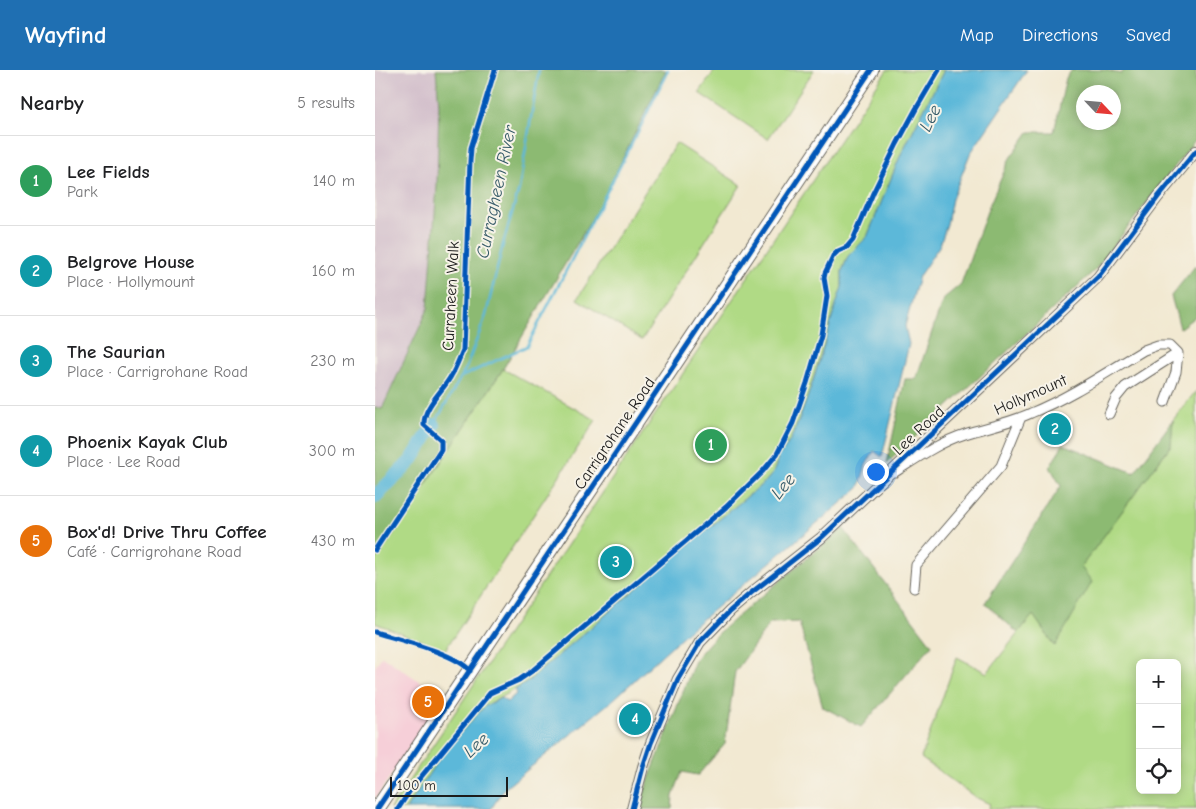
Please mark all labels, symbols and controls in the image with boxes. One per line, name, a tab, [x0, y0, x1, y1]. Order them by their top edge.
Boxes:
text: Wayfind	[25, 21, 106, 49]
text: Map	[960, 25, 994, 46]
text: Directions	[1022, 25, 1098, 46]
text: Saved	[1126, 25, 1171, 46]
north arrow	[1076, 85, 1121, 130]
text: Nearby	[20, 91, 84, 115]
text: 5 results	[297, 94, 355, 112]
water label: Lee	[915, 101, 946, 135]
water label: Curragheen River	[472, 123, 521, 260]
text: Lee Fields	[67, 161, 150, 183]
text: 1	[33, 172, 39, 190]
text: 140 m	[313, 172, 355, 190]
text: Park	[67, 183, 98, 201]
street label: Curraheen Walk	[439, 241, 463, 351]
text: Belgrove House	[67, 251, 194, 273]
text: 2	[32, 262, 40, 280]
text: 160 m	[312, 262, 355, 280]
text: Place · Hollymount	[67, 273, 194, 291]
text: The Saurian	[67, 341, 165, 363]
text: 3	[32, 352, 40, 370]
text: 230 m	[310, 352, 355, 370]
text: Place · Carrigrohane Road	[67, 363, 248, 381]
street label: Hollymount	[991, 371, 1070, 419]
street label: Carrigrohane Road	[571, 374, 659, 493]
street label: Lee Road	[889, 402, 948, 459]
pin: 2	[1039, 410, 1071, 448]
pin: 1	[695, 426, 727, 464]
text: Phoenix Kayak Club	[67, 431, 228, 453]
text: 4	[32, 442, 40, 460]
text: 300 m	[309, 442, 355, 460]
text: Place · Lee Road	[67, 453, 181, 471]
your location	[863, 459, 889, 485]
water label: Lee	[767, 469, 800, 503]
text: Box'd! Drive Thru Coffee	[67, 521, 267, 543]
text: 5	[32, 532, 40, 550]
text: 430 m	[311, 532, 355, 550]
text: Café · Carrigrohane Road	[67, 543, 242, 561]
pin: 3	[600, 543, 632, 581]
map controls	[1136, 659, 1181, 794]
button: +	[1136, 659, 1181, 704]
pin: 5	[412, 683, 444, 721]
pin: 4	[619, 700, 651, 738]
button: −	[1136, 704, 1181, 749]
water label: Lee	[459, 729, 493, 762]
button: locate	[1136, 749, 1181, 794]
scale bar	[390, 774, 507, 797]
text: 100 m	[397, 777, 436, 794]

